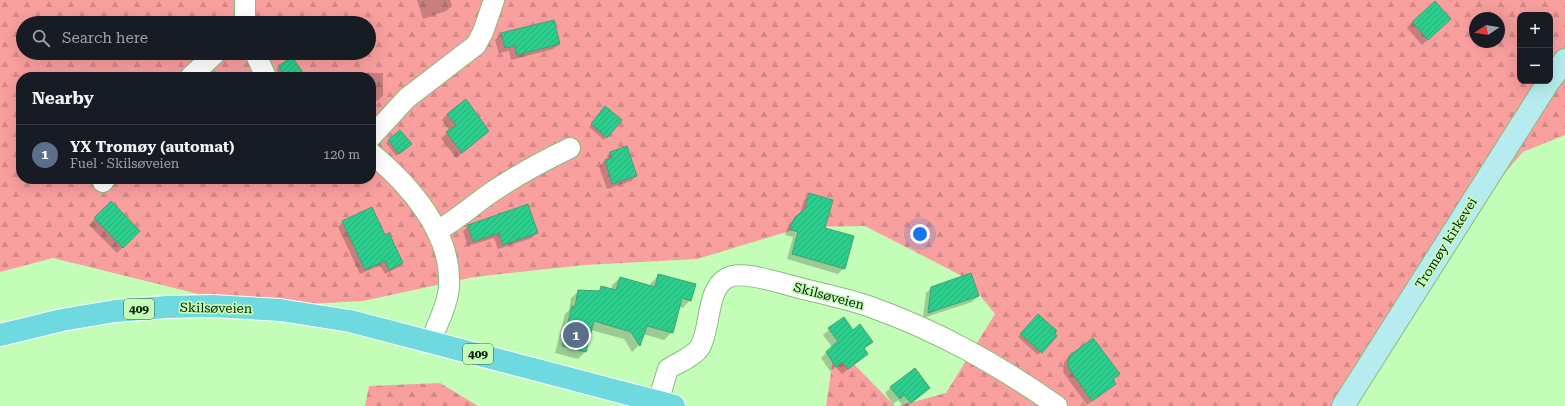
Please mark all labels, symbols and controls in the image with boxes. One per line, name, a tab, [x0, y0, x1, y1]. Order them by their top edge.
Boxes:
north arrow	[1469, 12, 1505, 48]
map controls	[1517, 12, 1553, 84]
button: +	[1517, 12, 1553, 48]
search box	[16, 16, 376, 60]
icon: search	[30, 27, 52, 49]
text: Search here	[62, 29, 148, 47]
button: −	[1517, 48, 1553, 84]
text: Nearby	[32, 88, 94, 108]
text: YX Tromøy (automat)	[70, 138, 234, 156]
text: 1	[41, 147, 49, 162]
text: 120 m	[323, 147, 360, 162]
text: Fuel · Skilsøveien	[70, 156, 179, 171]
street label: Tromøy kirkevei	[1412, 195, 1480, 291]
your location	[910, 224, 930, 244]
street label: Skilsøveien	[792, 279, 867, 313]
road number: 409	[124, 299, 154, 319]
street label: Skilsøveien	[180, 300, 253, 316]
pin: 1	[563, 320, 589, 350]
road number: 409	[463, 344, 493, 364]

